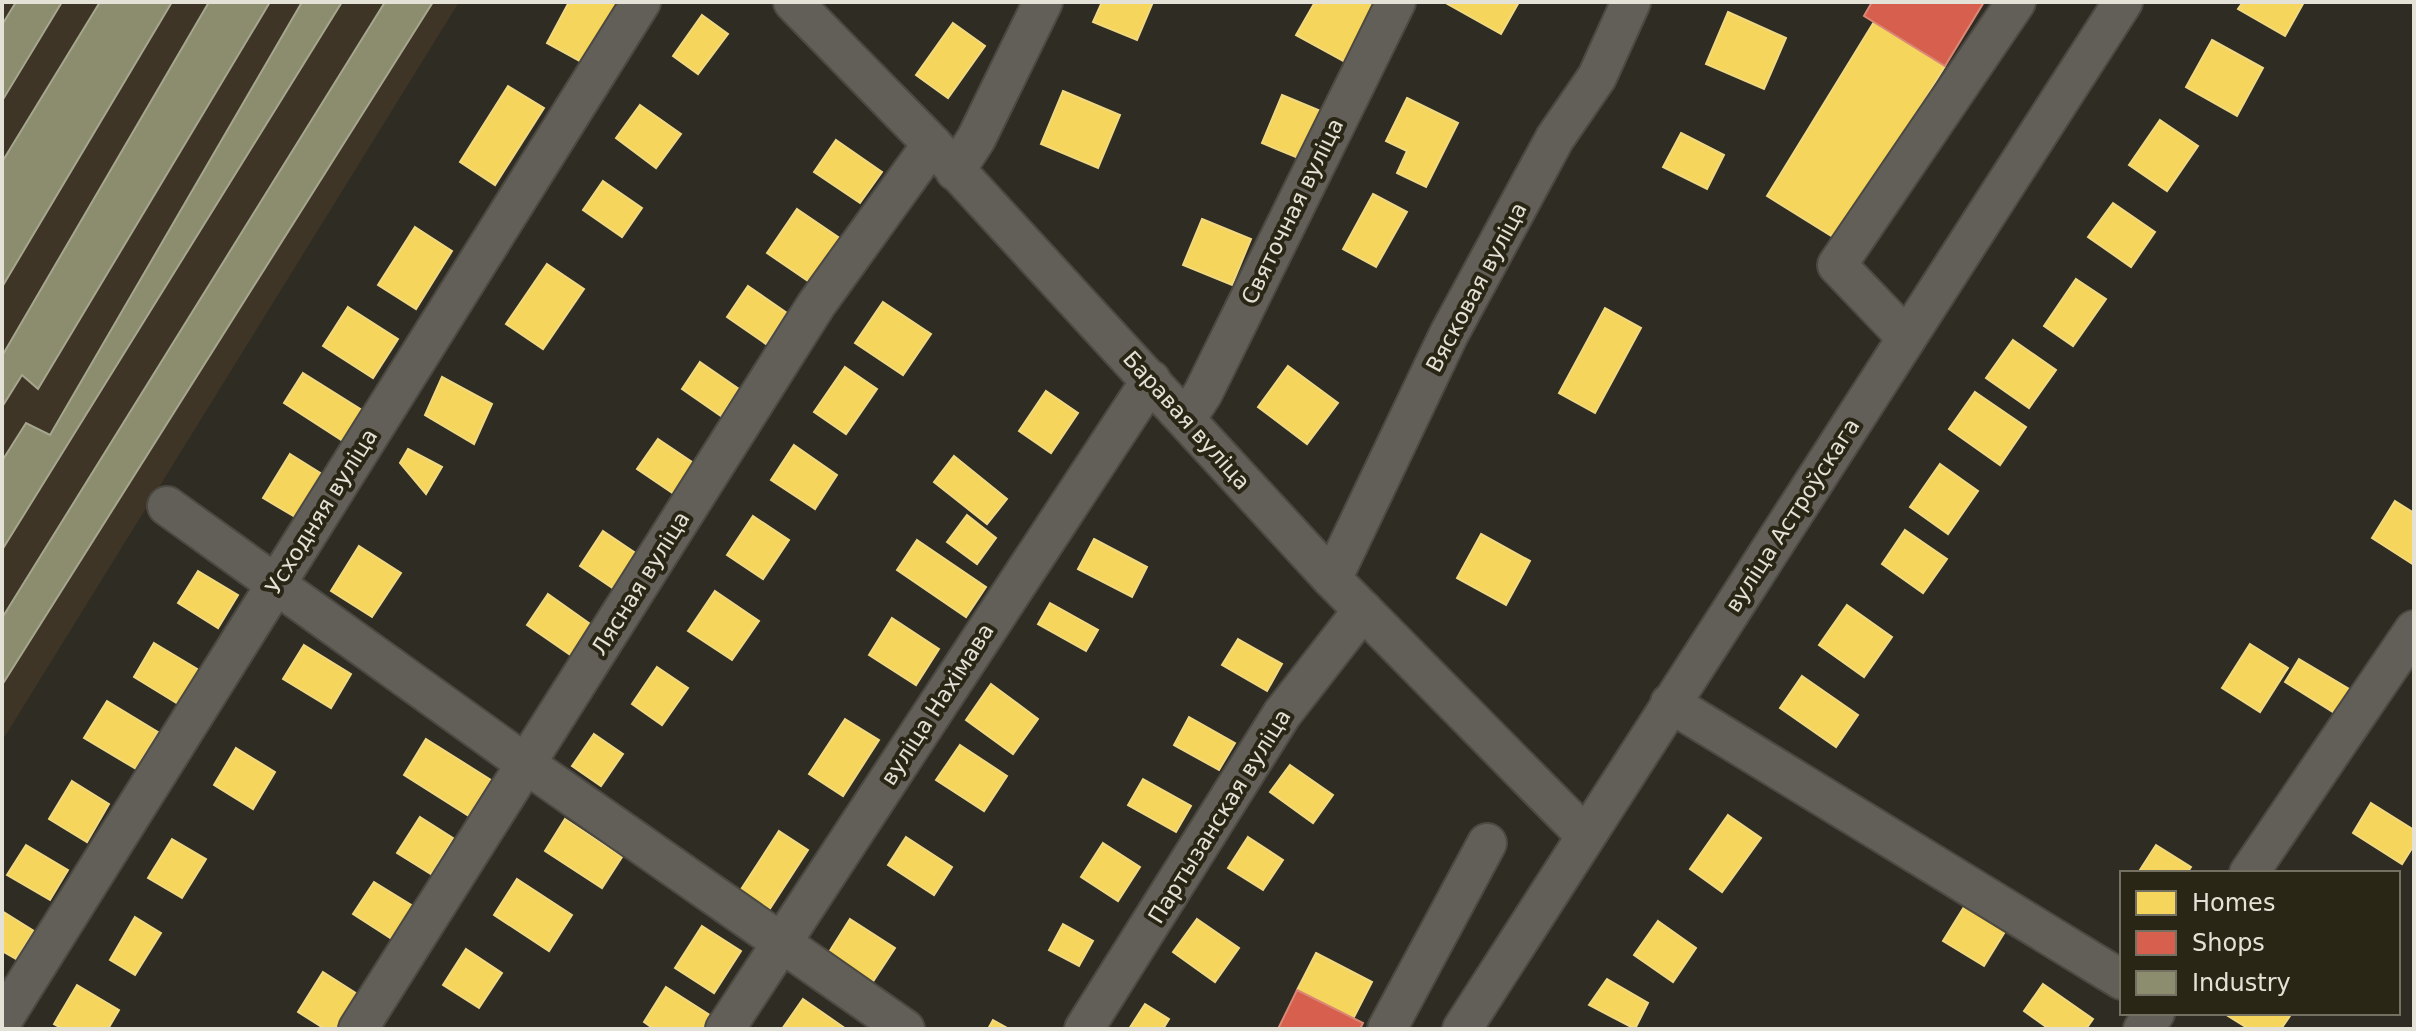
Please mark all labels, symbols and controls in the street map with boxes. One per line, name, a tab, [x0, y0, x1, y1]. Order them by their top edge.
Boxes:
street label: Святочная вуліца	[1237, 114, 1348, 308]
street label: Вясковая вуліца	[1421, 198, 1532, 376]
street label: Баравая вуліца	[1118, 346, 1255, 495]
street label: вуліца Астроўскага	[1720, 414, 1864, 617]
street label: Усходняя вуліца	[261, 424, 382, 598]
street label: Лясная вуліца	[586, 507, 695, 660]
street label: вуліца Нахімава	[876, 619, 999, 790]
street label: Партызанская вуліца	[1143, 705, 1296, 928]
legend	[2120, 871, 2400, 1015]
text: Homes	[2192, 889, 2275, 917]
text: Shops	[2192, 929, 2265, 957]
text: Industry	[2192, 969, 2291, 997]

